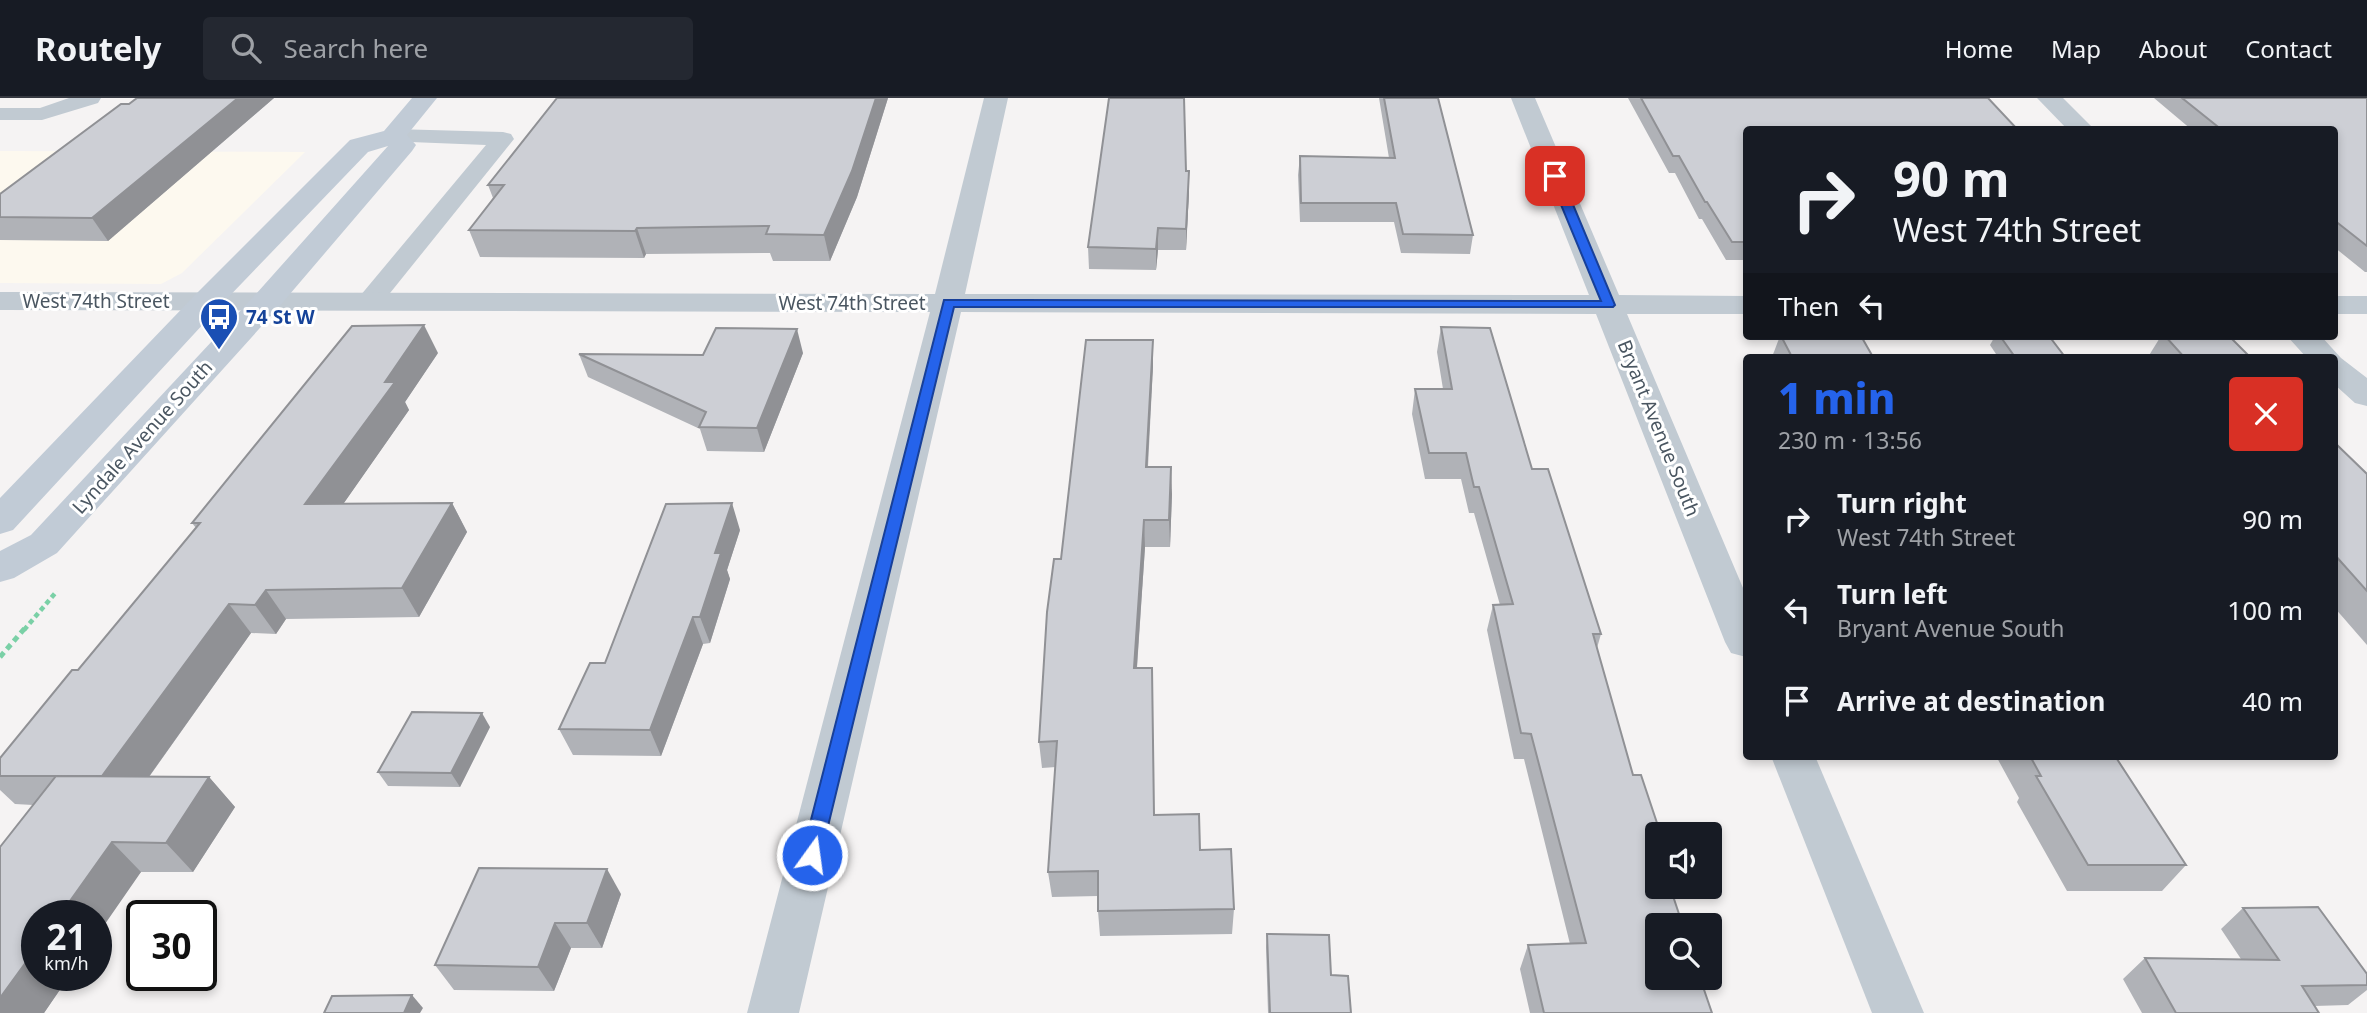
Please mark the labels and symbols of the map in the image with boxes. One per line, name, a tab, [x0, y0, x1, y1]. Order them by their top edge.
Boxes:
pin	[1525, 146, 1585, 206]
street label: West 74th Street	[22, 288, 170, 314]
street label: West 74th Street	[778, 290, 926, 316]
bus stop icon: 74 St W	[198, 296, 240, 351]
place label: 74 St W	[246, 304, 315, 330]
street label: Bryant Avenue South	[1612, 336, 1706, 520]
street label: Lyndale Avenue South	[66, 355, 218, 519]
position arrow	[775, 818, 849, 892]
speed limit sign: 30	[126, 900, 217, 991]

